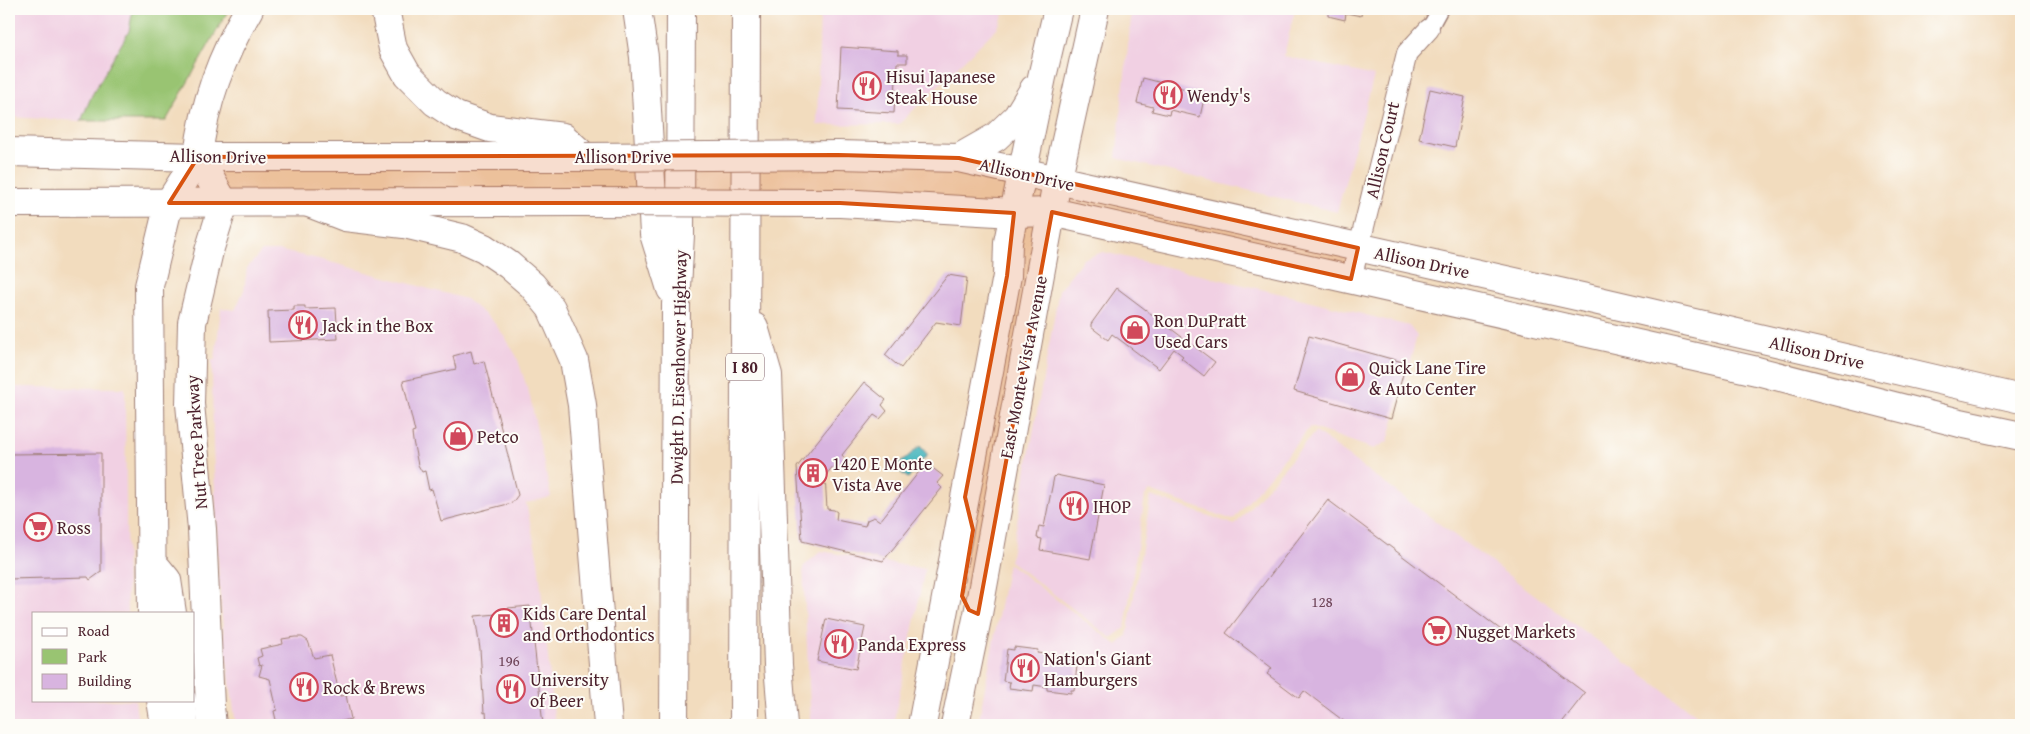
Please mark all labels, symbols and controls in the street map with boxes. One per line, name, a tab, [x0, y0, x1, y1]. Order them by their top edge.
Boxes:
place label: Hisui Japanese Steak House	[886, 63, 995, 111]
restaurant icon: Hisui Japanese Steak House	[852, 71, 882, 101]
restaurant icon: Wendy's	[1153, 80, 1183, 110]
place label: Wendy's	[1187, 82, 1251, 109]
street label: Allison Court	[1358, 98, 1406, 201]
street label: Allison Drive	[169, 142, 267, 170]
street label: Allison Drive	[575, 143, 671, 170]
street label: Allison Drive	[977, 150, 1077, 198]
street label: Allison Drive	[1372, 239, 1472, 285]
street label: Dwight D. Eisenhower Highway	[662, 249, 694, 485]
street label: East Monte Vista Avenue	[992, 273, 1054, 461]
place label: Ron DuPratt Used Cars	[1154, 307, 1247, 355]
restaurant icon: Jack in the Box	[288, 310, 318, 340]
place label: Jack in the Box	[320, 312, 434, 339]
shop icon: Ron DuPratt Used Cars	[1120, 315, 1150, 345]
street label: Allison Drive	[1767, 328, 1867, 376]
road number: I 80	[726, 354, 764, 381]
place label: Quick Lane Tire & Auto Center	[1369, 354, 1486, 402]
shop icon: Quick Lane Tire & Auto Center	[1335, 362, 1365, 392]
street label: Nut Tree Parkway	[178, 374, 214, 510]
shop icon: Petco	[443, 421, 473, 451]
place label: Petco	[477, 423, 519, 450]
place label: 1420 E Monte Vista Ave	[832, 450, 933, 498]
building icon: 1420 E Monte Vista Ave	[798, 458, 828, 488]
restaurant icon: IHOP	[1059, 491, 1089, 521]
place label: IHOP	[1093, 493, 1131, 520]
supermarket icon: Ross	[23, 512, 53, 542]
place label: Ross	[57, 514, 91, 541]
house number: 128	[1311, 591, 1333, 612]
place label: Kids Care Dental and Orthodontics	[523, 600, 655, 648]
building icon: Kids Care Dental and Orthodontics	[489, 608, 519, 638]
legend	[32, 612, 195, 702]
supermarket icon: Nugget Markets	[1422, 616, 1452, 646]
place label: Nugget Markets	[1456, 618, 1576, 645]
text: Road	[78, 620, 109, 641]
restaurant icon: Panda Express	[824, 629, 854, 659]
place label: Panda Express	[858, 631, 966, 658]
place label: Nation's Giant Hamburgers	[1044, 645, 1152, 693]
text: Park	[78, 646, 107, 667]
house number: 196	[498, 650, 520, 671]
restaurant icon: Nation's Giant Hamburgers	[1010, 653, 1040, 683]
place label: University of Beer	[530, 666, 609, 714]
text: Building	[78, 670, 132, 691]
restaurant icon: Rock & Brews	[289, 672, 319, 702]
place label: Rock & Brews	[323, 674, 425, 701]
restaurant icon: University of Beer	[496, 674, 526, 704]

